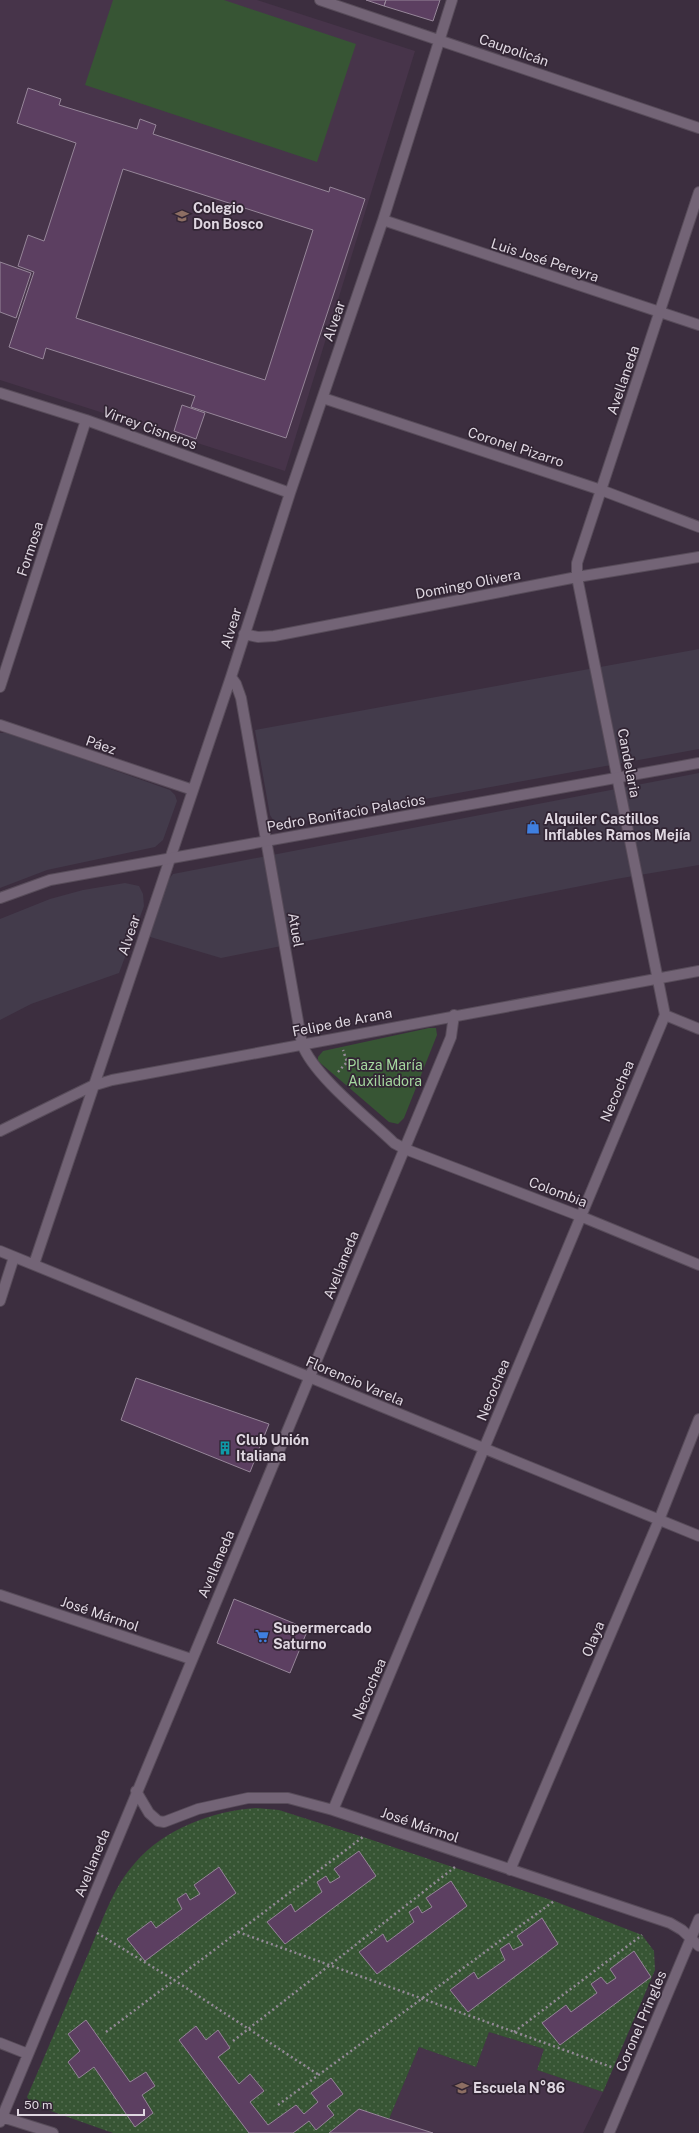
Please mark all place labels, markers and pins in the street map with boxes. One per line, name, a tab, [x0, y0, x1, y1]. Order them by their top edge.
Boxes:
place label: Colegio Don Bosco	[193, 200, 263, 232]
school or university icon: Colegio Don Bosco	[174, 208, 190, 224]
place label: Alquiler Castillos Inflables Ramos Mejía	[544, 811, 691, 843]
shop icon: Alquiler Castillos Inflables Ramos Mejía	[525, 819, 541, 835]
place label: Club Unión Italiana	[236, 1432, 309, 1464]
building icon: Club Unión Italiana	[217, 1440, 233, 1456]
place label: Supermercado Saturno	[273, 1620, 372, 1652]
supermarket icon: Supermercado Saturno	[254, 1628, 270, 1644]
place label: Escuela N°86	[473, 2079, 565, 2096]
school or university icon: Escuela N°86	[454, 2080, 470, 2096]

